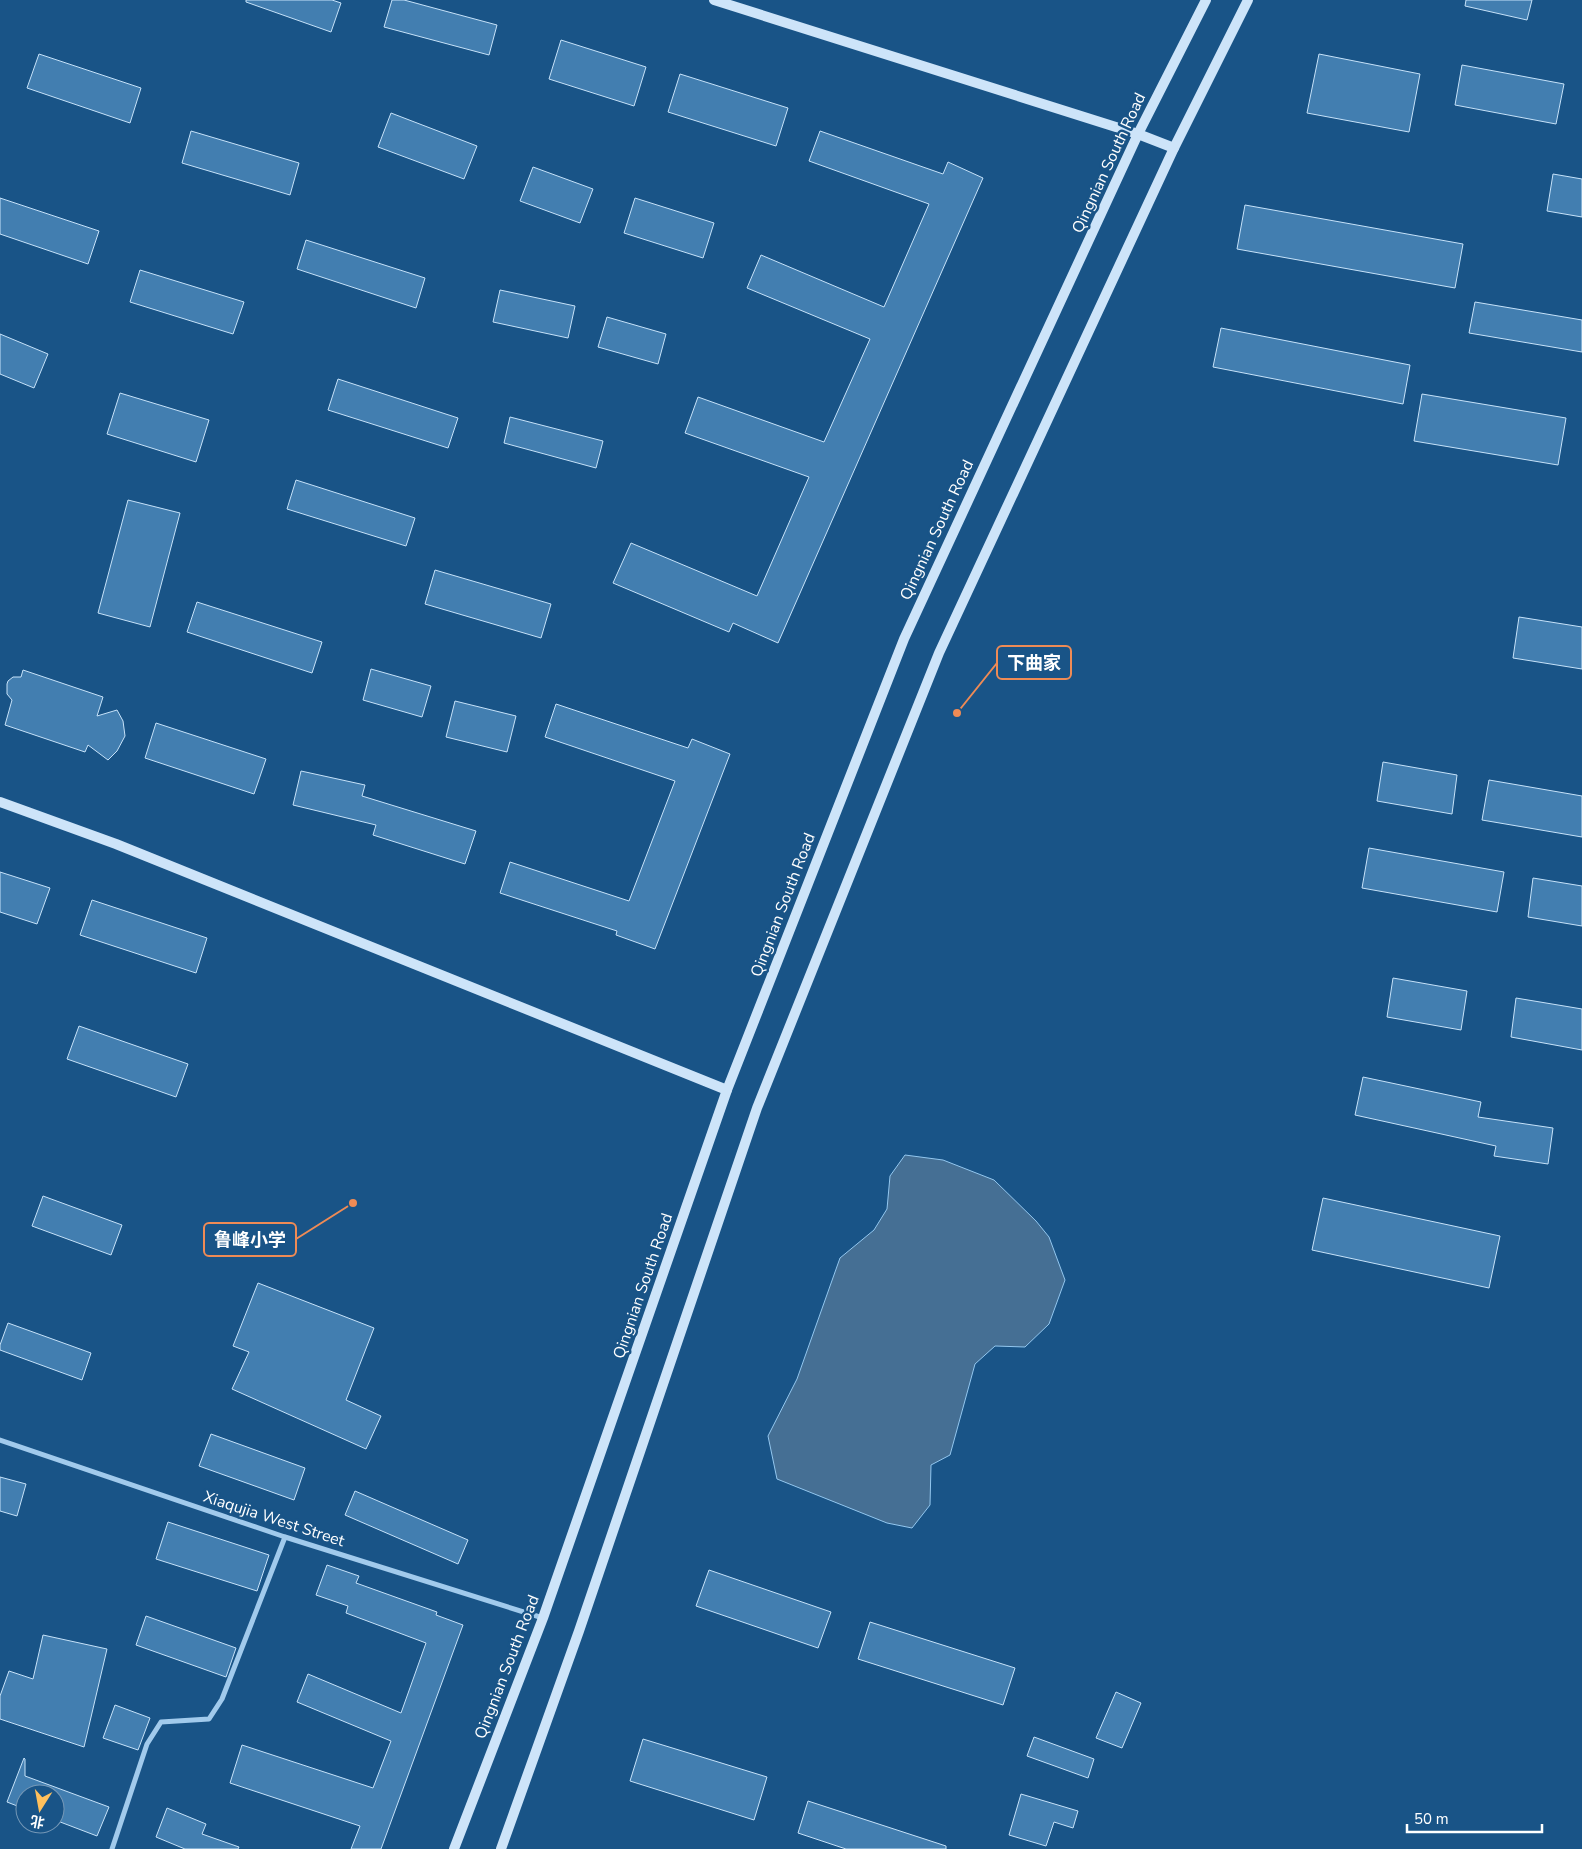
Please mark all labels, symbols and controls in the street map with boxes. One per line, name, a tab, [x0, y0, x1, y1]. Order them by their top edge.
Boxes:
street label: Qingnian South Road	[1067, 89, 1151, 237]
street label: Qingnian South Road	[895, 456, 979, 604]
callout: 下曲家	[997, 646, 1071, 679]
text: 下曲家	[1007, 651, 1061, 675]
street label: Qingnian South Road	[745, 830, 821, 980]
street label: Qingnian South Road	[608, 1210, 678, 1362]
callout: 鲁峰小学	[204, 1223, 296, 1256]
text: 鲁峰小学	[214, 1228, 286, 1252]
street label: Xiaqujia West Street	[201, 1486, 348, 1552]
street label: Qingnian South Road	[469, 1592, 545, 1742]
north arrow	[15, 1784, 65, 1834]
scale bar	[1407, 1802, 1542, 1834]
text: 50 m	[1414, 1809, 1449, 1829]
text: 北	[29, 1811, 46, 1832]

